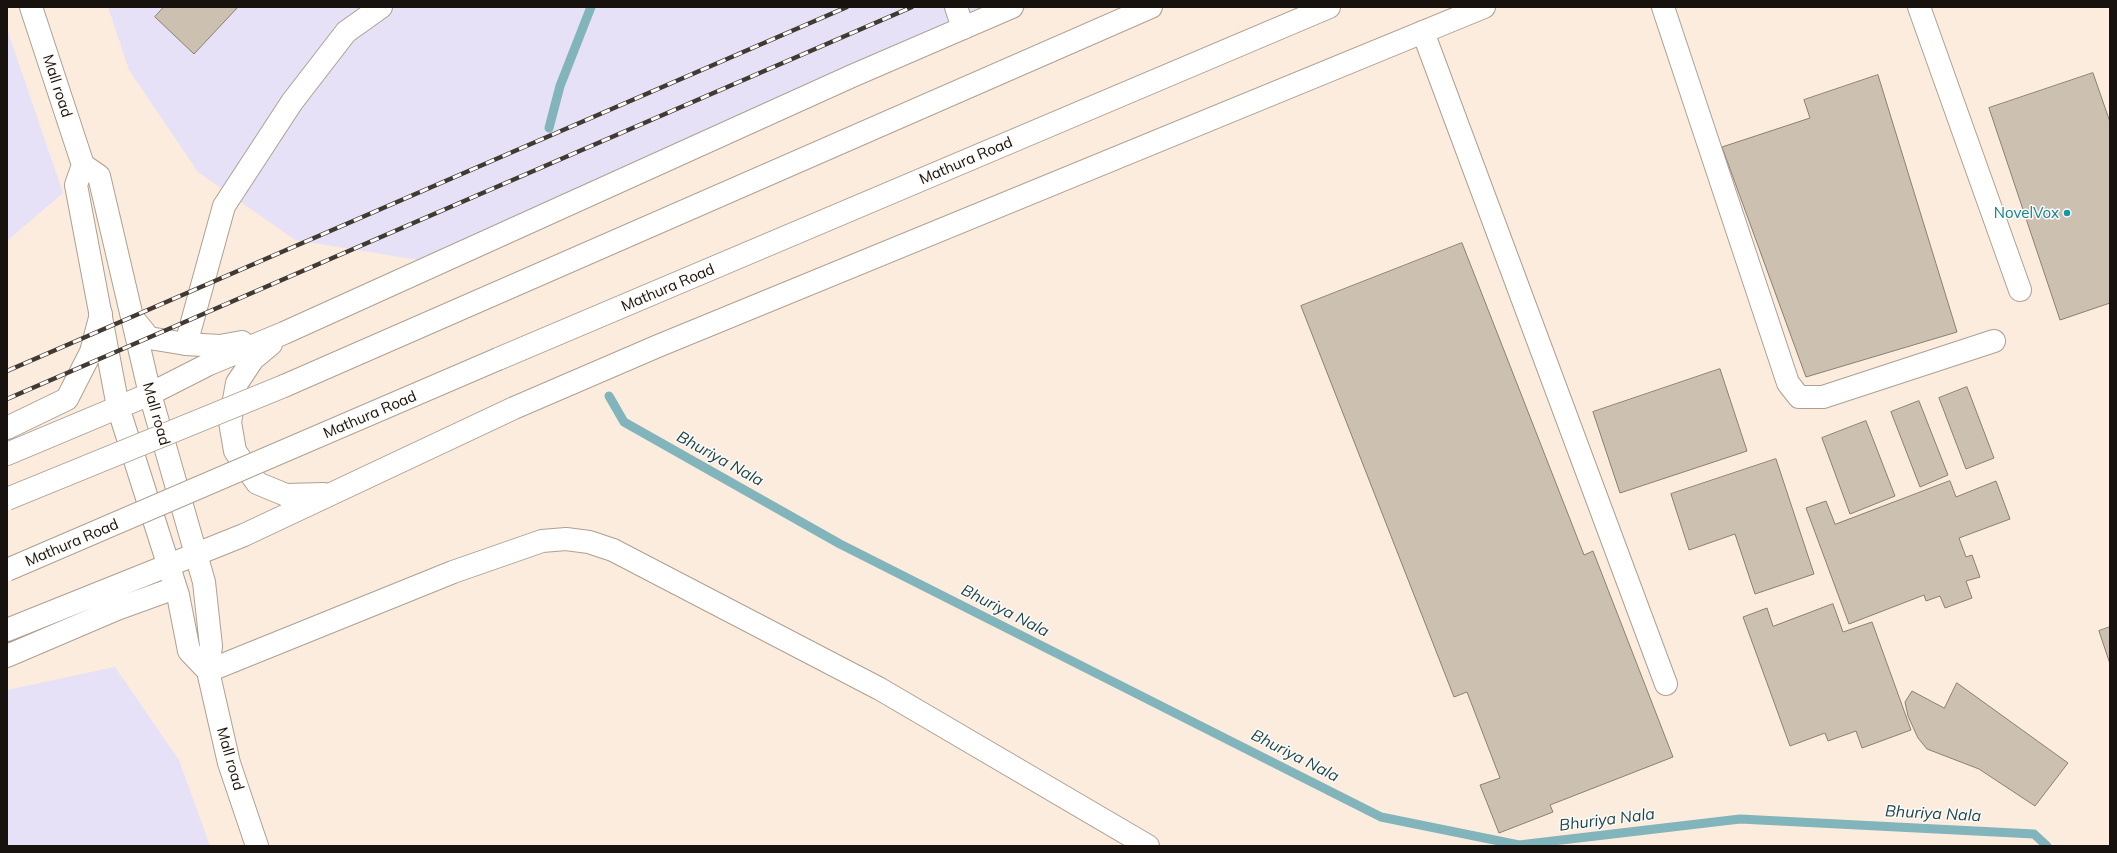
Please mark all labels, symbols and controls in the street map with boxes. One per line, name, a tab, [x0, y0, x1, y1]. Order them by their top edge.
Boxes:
street label: Mall road	[38, 52, 76, 120]
street label: Mathura Road	[917, 133, 1015, 189]
place label: NovelVox	[1994, 204, 2059, 222]
marker: NovelVox	[2062, 208, 2072, 218]
street label: Mathura Road	[619, 260, 717, 316]
street label: Mall road	[138, 380, 174, 448]
street label: Mathura Road	[321, 387, 419, 443]
water label: Bhuriya Nala	[673, 427, 767, 491]
street label: Mathura Road	[23, 515, 121, 571]
water label: Bhuriya Nala	[958, 581, 1052, 641]
street label: Mall road	[212, 725, 248, 793]
water label: Bhuriya Nala	[1248, 726, 1342, 786]
water label: Bhuriya Nala	[1884, 802, 1982, 826]
water label: Bhuriya Nala	[1558, 805, 1656, 835]

